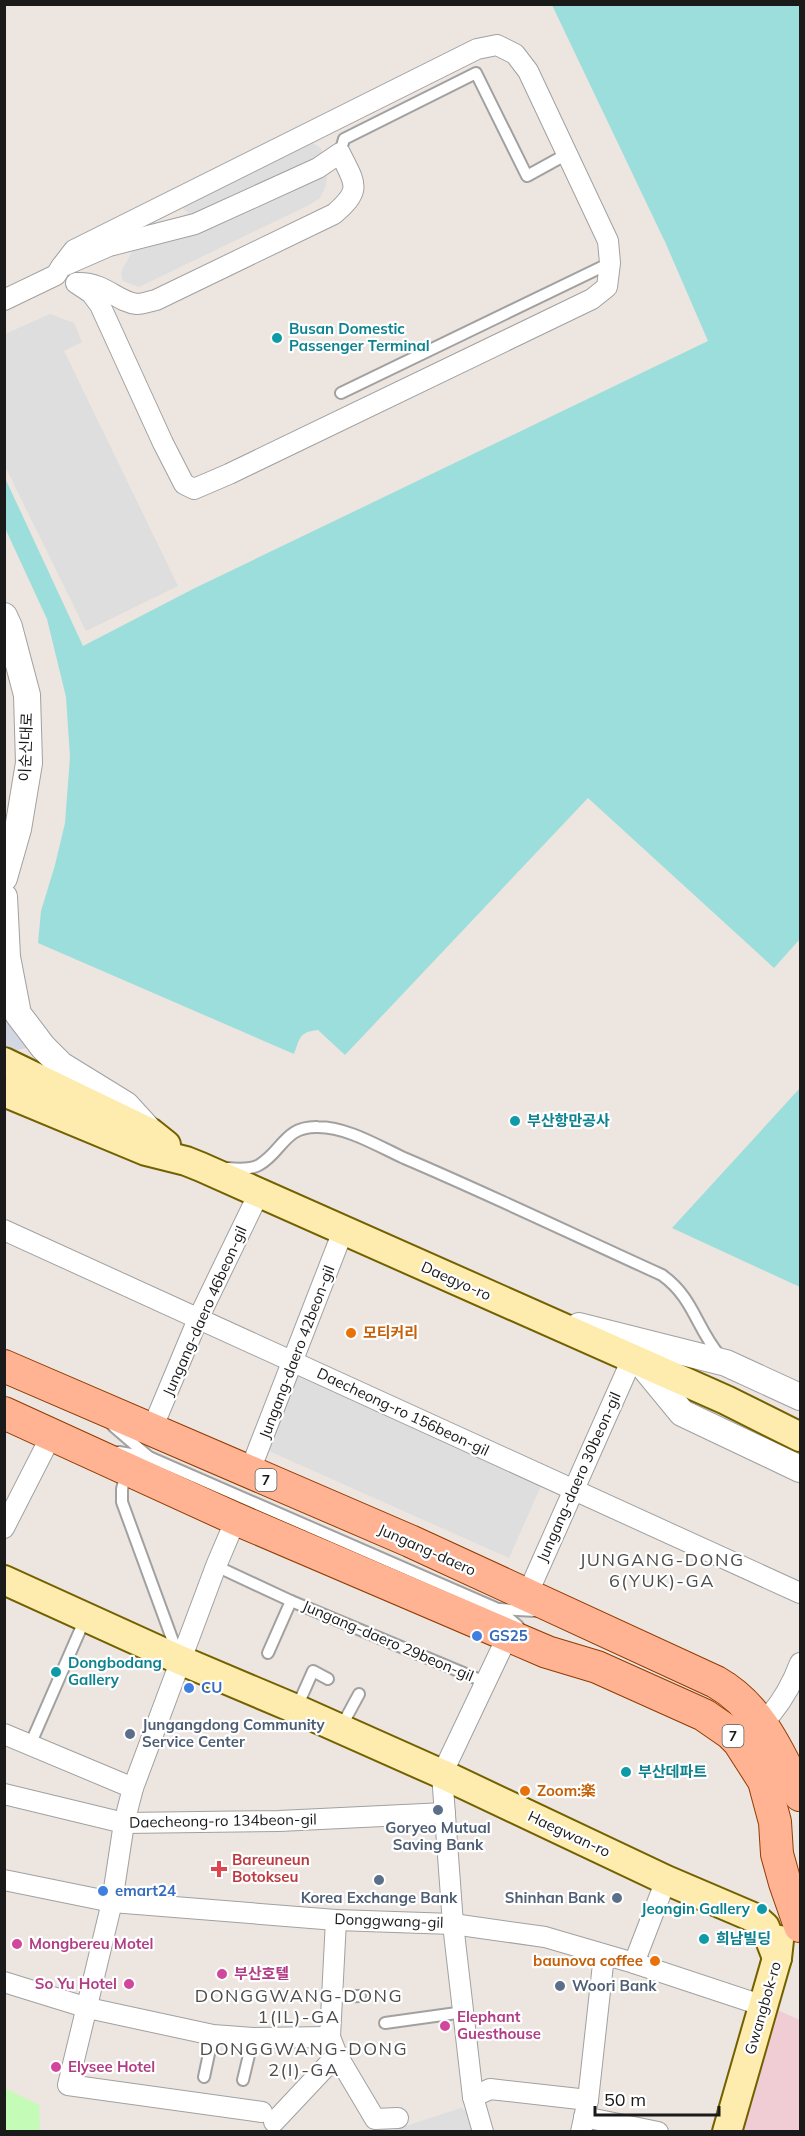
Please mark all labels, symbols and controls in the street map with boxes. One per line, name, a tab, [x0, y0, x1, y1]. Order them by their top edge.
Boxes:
place label: Busan Domestic Passenger Terminal	[289, 319, 430, 355]
marker: Busan Domestic Passenger Terminal	[270, 331, 284, 345]
street label: 이순신대로	[15, 712, 36, 782]
place label: 부산항만공사	[527, 1111, 610, 1130]
marker: 부산항만공사	[508, 1114, 522, 1128]
street label: Jungang-daero 46beon-gil	[158, 1223, 251, 1399]
street label: Daegyo-ro	[418, 1257, 494, 1304]
street label: Jungang-daero 42beon-gil	[255, 1262, 338, 1441]
place label: 모티커리	[363, 1323, 418, 1342]
marker: 모티커리	[344, 1326, 358, 1340]
street label: Daecheong-ro 156beon-gil	[314, 1363, 492, 1460]
street label: Jungang-daero 30beon-gil	[532, 1389, 625, 1565]
road number: 7	[256, 1469, 276, 1491]
street label: Jungang-daero	[375, 1520, 479, 1580]
district label: JUNGANG-DONG 6(YUK)-GA	[579, 1548, 745, 1592]
street label: Jungang-daero 29beon-gil	[300, 1596, 477, 1685]
place label: GS25	[489, 1626, 528, 1645]
marker: GS25	[470, 1629, 484, 1643]
place label: Dongbodang Gallery	[68, 1653, 162, 1689]
marker: Dongbodang Gallery	[49, 1665, 63, 1679]
place label: CU	[201, 1678, 222, 1697]
marker: CU	[182, 1681, 196, 1695]
place label: Jungangdong Community Service Center	[142, 1715, 325, 1751]
road number: 7	[722, 1725, 744, 1747]
marker: Jungangdong Community Service Center	[123, 1727, 137, 1741]
place label: 부산데파트	[638, 1762, 707, 1781]
marker: 부산데파트	[619, 1765, 633, 1779]
place label: Zoom:楽	[537, 1781, 596, 1800]
marker: Zoom:楽	[518, 1784, 532, 1798]
marker: Goryeo Mutual Saving Bank	[431, 1803, 445, 1817]
street label: Haegwan-ro	[525, 1806, 613, 1861]
street label: Daecheong-ro 134beon-gil	[129, 1809, 317, 1832]
place label: Goryeo Mutual Saving Bank	[385, 1818, 491, 1854]
place label: Bareuneun Botokseu	[232, 1850, 310, 1886]
marker: Bareuneun Botokseu	[210, 1860, 228, 1878]
marker: Korea Exchange Bank	[372, 1873, 386, 1887]
place label: emart24	[115, 1881, 176, 1900]
marker: emart24	[96, 1884, 110, 1898]
place label: Korea Exchange Bank	[301, 1888, 458, 1907]
place label: Shinhan Bank	[505, 1888, 606, 1907]
marker: Shinhan Bank	[610, 1891, 624, 1905]
place label: Jeongin Gallery	[641, 1899, 751, 1918]
marker: Jeongin Gallery	[755, 1902, 769, 1916]
street label: Donggwang-gil	[334, 1909, 444, 1932]
place label: 희남빌딩	[716, 1929, 771, 1948]
marker: 희남빌딩	[697, 1932, 711, 1946]
place label: Mongbereu Motel	[29, 1934, 153, 1953]
marker: Mongbereu Motel	[10, 1937, 24, 1951]
place label: baunova coffee	[533, 1951, 643, 1970]
marker: baunova coffee	[648, 1954, 662, 1968]
street label: Gwangbok-ro	[740, 1959, 785, 2057]
place label: 부산호텔	[234, 1964, 289, 1983]
marker: 부산호텔	[215, 1967, 229, 1981]
place label: So Yu Hotel	[35, 1974, 117, 1993]
place label: Woori Bank	[572, 1976, 657, 1995]
marker: So Yu Hotel	[122, 1977, 136, 1991]
marker: Woori Bank	[553, 1979, 567, 1993]
district label: DONGGWANG-DONG 1(IL)-GA	[195, 1984, 403, 2028]
place label: Elephant Guesthouse	[457, 2007, 541, 2043]
marker: Elephant Guesthouse	[438, 2019, 452, 2033]
district label: DONGGWANG-DONG 2(I)-GA	[200, 2037, 408, 2081]
place label: Elysee Hotel	[68, 2057, 155, 2076]
marker: Elysee Hotel	[49, 2060, 63, 2074]
scale bar	[595, 2079, 720, 2117]
text: 50 m	[604, 2088, 646, 2111]

